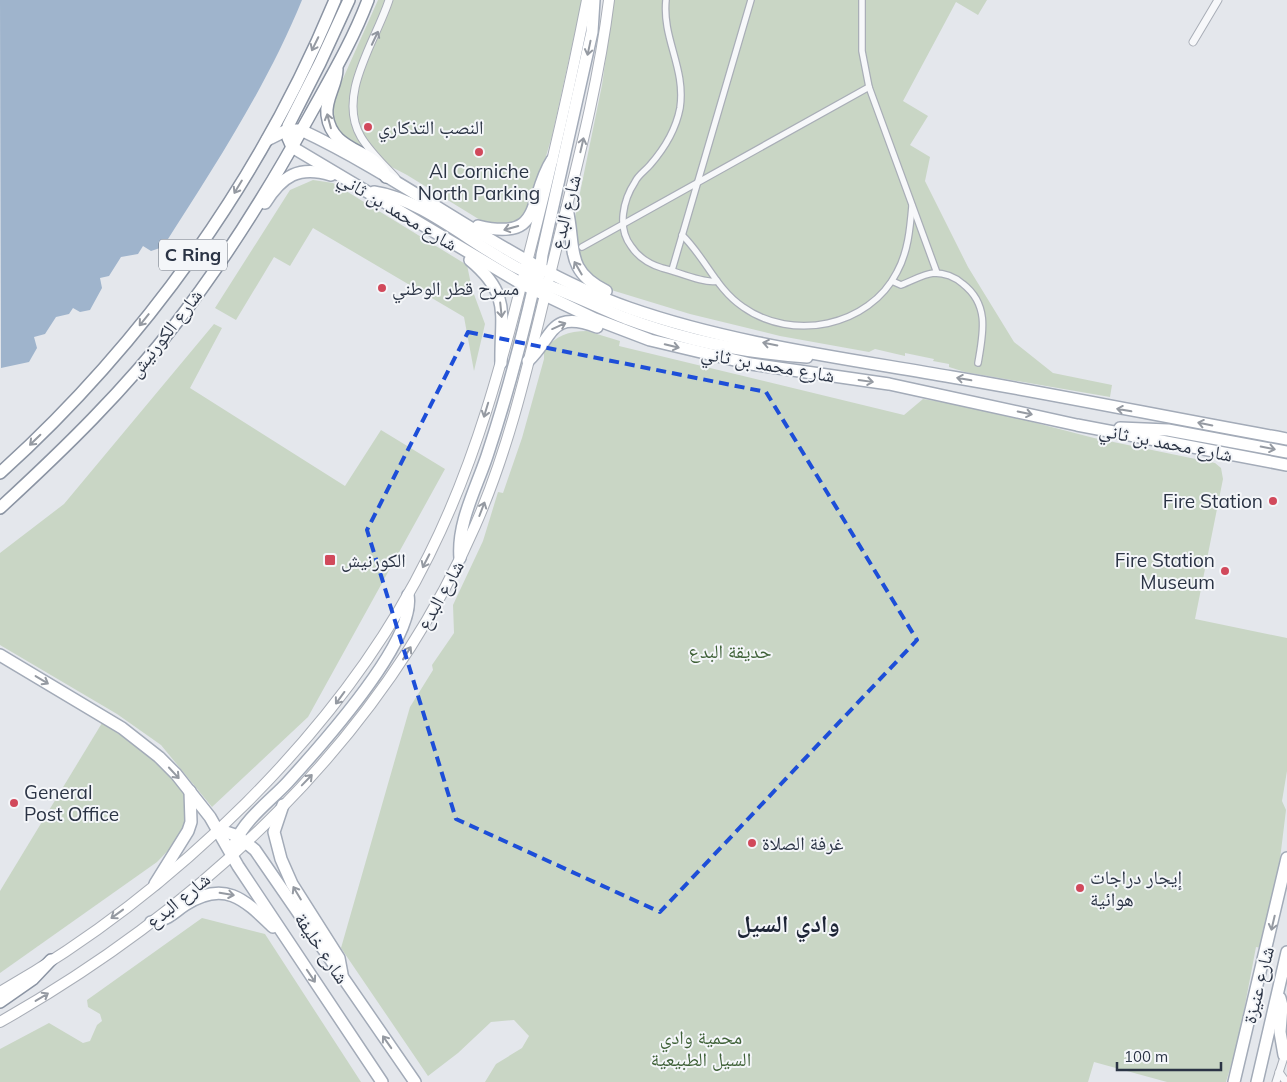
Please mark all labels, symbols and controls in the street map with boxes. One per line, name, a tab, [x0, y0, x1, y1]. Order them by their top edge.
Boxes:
one-way arrow	[370, 31, 380, 46]
one-way arrow	[310, 36, 319, 51]
one-way arrow	[583, 40, 593, 56]
one-way arrow	[324, 113, 333, 129]
place label: النصب التذكاري	[378, 115, 484, 143]
marker: النصب التذكاري	[362, 121, 374, 133]
one-way arrow	[578, 137, 587, 153]
marker: Al Corniche North Parking	[473, 146, 485, 158]
place label: Al Corniche North Parking	[418, 159, 540, 205]
street label: شارع محمد بن ثاني	[332, 166, 462, 259]
street label: شارع البدع	[544, 172, 586, 252]
one-way arrow	[233, 180, 243, 194]
one-way arrow	[503, 224, 519, 233]
road number: C Ring	[159, 240, 227, 270]
one-way arrow	[573, 260, 583, 275]
place label: مسرح قطر الوطني	[392, 276, 519, 304]
marker: مسرح قطر الوطني	[376, 282, 388, 294]
street label: شارع الكورنيش	[123, 284, 207, 382]
one-way arrow	[497, 302, 506, 318]
one-way arrow	[139, 313, 150, 326]
one-way arrow	[552, 320, 567, 330]
one-way arrow	[762, 339, 778, 348]
street label: شارع محمد بن ثاني	[699, 340, 837, 391]
one-way arrow	[663, 342, 679, 351]
one-way arrow	[957, 373, 973, 383]
one-way arrow	[857, 376, 873, 386]
one-way arrow	[481, 402, 491, 418]
one-way arrow	[1116, 404, 1132, 414]
one-way arrow	[1016, 409, 1032, 419]
street label: شارع محمد بن ثاني	[1097, 417, 1235, 470]
one-way arrow	[1197, 419, 1213, 429]
one-way arrow	[29, 434, 41, 446]
one-way arrow	[1259, 443, 1275, 453]
place label: Fire Station	[1163, 489, 1263, 513]
marker: Fire Station	[1267, 495, 1279, 507]
one-way arrow	[478, 502, 487, 517]
place label: الكورنيش	[341, 548, 406, 572]
place label: Fire Station Museum	[1115, 548, 1215, 594]
marker: الكورنيش	[323, 553, 337, 567]
one-way arrow	[421, 553, 430, 568]
street label: شارع البدع	[411, 556, 469, 634]
marker: Fire Station Museum	[1219, 565, 1231, 577]
park label: حديقة البدع	[688, 639, 772, 663]
one-way arrow	[402, 646, 412, 660]
one-way arrow	[34, 676, 48, 686]
one-way arrow	[335, 691, 345, 705]
one-way arrow	[168, 767, 180, 779]
one-way arrow	[301, 774, 313, 786]
place label: General Post Office	[24, 780, 119, 826]
marker: General Post Office	[8, 797, 20, 809]
place label: غرفة الصلاة	[762, 831, 844, 855]
marker: غرفة الصلاة	[746, 837, 758, 849]
place label: إيجار دراجات هوائية	[1090, 865, 1182, 911]
street label: شارع البدع	[141, 867, 215, 933]
marker: إيجار دراجات هوائية	[1074, 882, 1086, 894]
one-way arrow	[291, 886, 301, 900]
one-way arrow	[219, 890, 235, 900]
one-way arrow	[110, 908, 124, 919]
street label: شارع خليفة	[290, 908, 354, 988]
district label: وادي السيل	[736, 908, 840, 943]
one-way arrow	[1268, 915, 1277, 931]
street label: شارع عنيزة	[1237, 944, 1279, 1026]
one-way arrow	[307, 969, 317, 983]
one-way arrow	[34, 992, 48, 1002]
park label: محمية وادي السيل الطبيعية	[651, 1025, 751, 1071]
one-way arrow	[382, 1035, 392, 1049]
scale bar	[1117, 1040, 1221, 1072]
text: 100 m	[1124, 1047, 1168, 1066]

